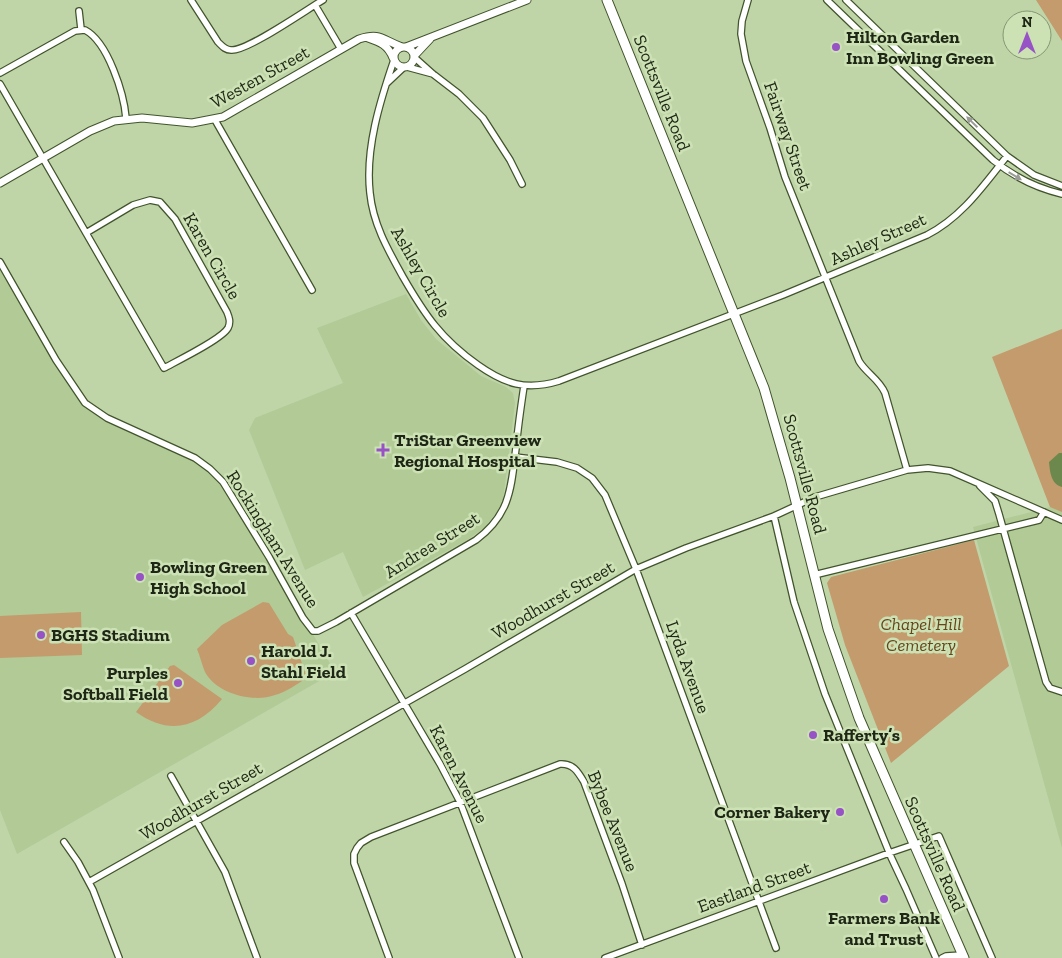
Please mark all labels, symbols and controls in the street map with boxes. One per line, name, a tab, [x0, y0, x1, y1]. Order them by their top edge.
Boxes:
north arrow	[1002, 10, 1052, 60]
text: N	[1022, 14, 1033, 31]
place label: Hilton Garden Inn Bowling Green	[846, 26, 994, 69]
street label: Scottsville Road	[629, 32, 695, 154]
street label: Westen Street	[207, 41, 313, 113]
marker: Hilton Garden Inn Bowling Green	[830, 41, 842, 53]
street label: Fairway Street	[759, 79, 817, 194]
one-way arrow	[966, 117, 978, 129]
one-way arrow	[1009, 171, 1022, 180]
street label: Ashley Street	[827, 208, 930, 270]
street label: Karen Circle	[178, 209, 246, 303]
street label: Ashley Circle	[386, 223, 456, 321]
street label: Scottsville Road	[778, 412, 832, 537]
place label: TriStar Greenview Regional Hospital	[394, 429, 542, 472]
marker: TriStar Greenview Regional Hospital	[376, 443, 390, 457]
street label: Rockingham Avenue	[222, 466, 324, 612]
street label: Andrea Street	[380, 507, 484, 583]
place label: Bowling Green High School	[150, 556, 267, 599]
street label: Woodhurst Street	[488, 556, 619, 644]
marker: Bowling Green High School	[134, 571, 146, 583]
park label: Chapel Hill Cemetery	[880, 613, 962, 656]
street label: Lyda Avenue	[661, 618, 715, 716]
place label: BGHS Stadium	[51, 624, 170, 646]
marker: BGHS Stadium	[35, 629, 47, 641]
place label: Harold J. Stahl Field	[261, 640, 347, 683]
marker: Harold J. Stahl Field	[245, 655, 257, 667]
place label: Purples Softball Field	[63, 662, 169, 705]
marker: Purples Softball Field	[172, 677, 184, 689]
street label: Karen Avenue	[425, 721, 493, 827]
place label: Rafferty’s	[823, 724, 900, 746]
marker: Rafferty’s	[807, 729, 819, 741]
street label: Woodhurst Street	[136, 757, 267, 845]
street label: Bybee Avenue	[583, 767, 643, 875]
street label: Scottsville Road	[900, 793, 970, 915]
place label: Corner Bakery	[714, 801, 830, 823]
marker: Corner Bakery	[834, 806, 846, 818]
street label: Eastland Street	[694, 856, 814, 918]
marker: Farmers Bank and Trust	[878, 893, 890, 905]
place label: Farmers Bank and Trust	[828, 907, 940, 950]

